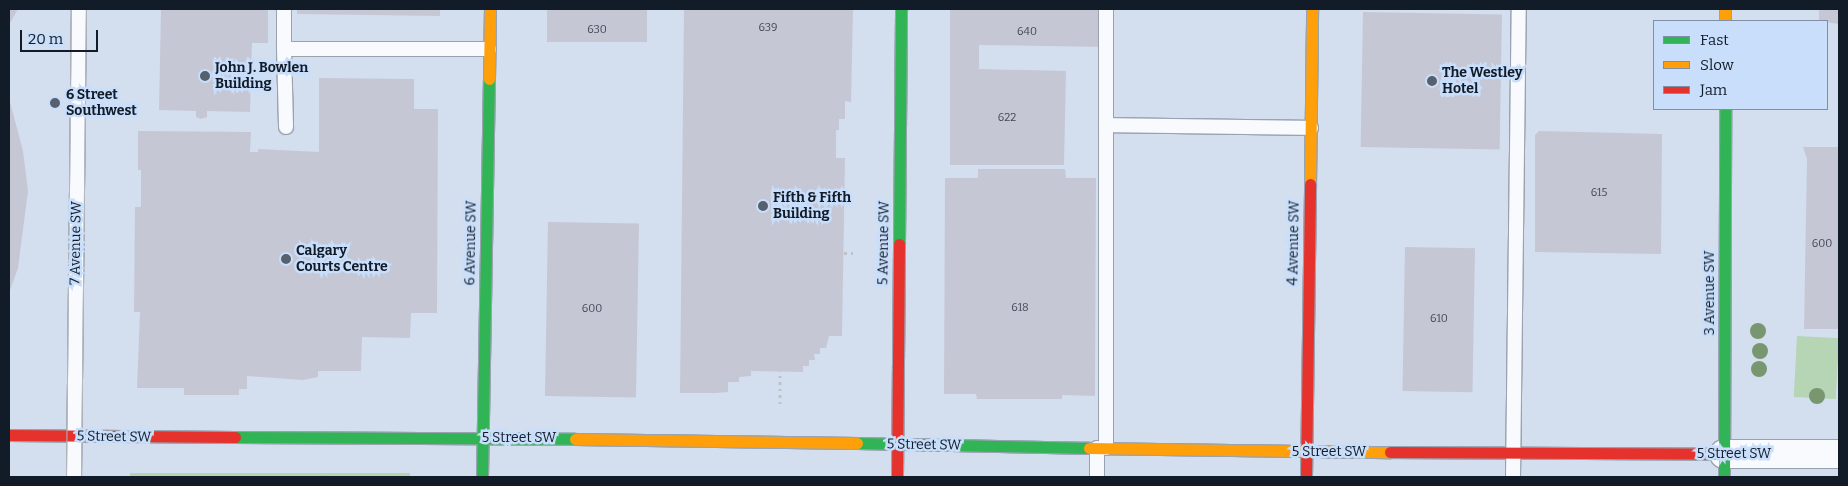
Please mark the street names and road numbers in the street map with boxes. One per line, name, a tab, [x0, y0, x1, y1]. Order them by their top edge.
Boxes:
street label: 6 Avenue SW	[462, 200, 480, 286]
street label: 4 Avenue SW	[1285, 200, 1303, 286]
street label: 7 Avenue SW	[67, 201, 85, 285]
street label: 5 Avenue SW	[875, 201, 893, 285]
street label: 3 Avenue SW	[1702, 251, 1718, 335]
street label: 5 Street SW	[77, 428, 151, 446]
street label: 5 Street SW	[482, 430, 556, 446]
street label: 5 Street SW	[887, 436, 961, 454]
street label: 5 Street SW	[1292, 444, 1366, 460]
street label: 5 Street SW	[1697, 446, 1771, 462]

